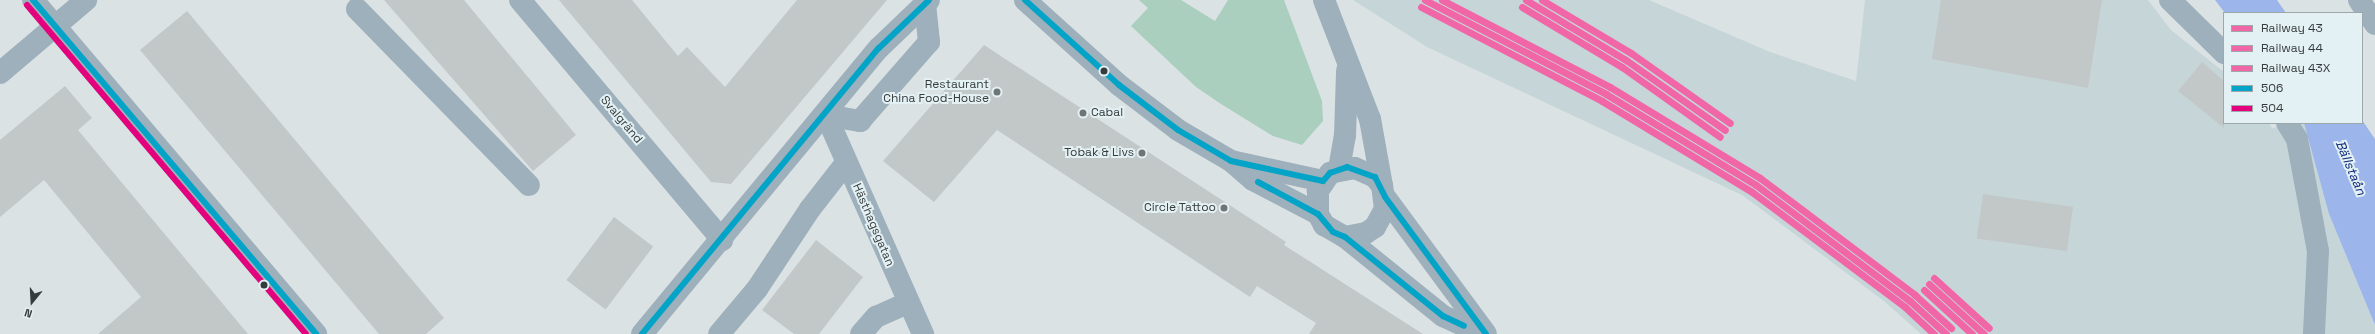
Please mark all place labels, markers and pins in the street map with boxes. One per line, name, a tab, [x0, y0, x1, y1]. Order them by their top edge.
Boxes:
unlabelled marker	[1099, 66, 1109, 76]
place label: Restaurant China Food-House	[883, 78, 989, 106]
marker: Restaurant China Food-House	[992, 87, 1002, 97]
place label: Cabal	[1091, 106, 1123, 120]
marker: Cabal	[1078, 108, 1088, 118]
place label: Tobak & Livs	[1064, 146, 1134, 160]
marker: Tobak & Livs	[1137, 148, 1147, 158]
place label: Circle Tattoo	[1144, 201, 1216, 215]
marker: Circle Tattoo	[1219, 203, 1229, 213]
unlabelled marker	[259, 280, 269, 290]

